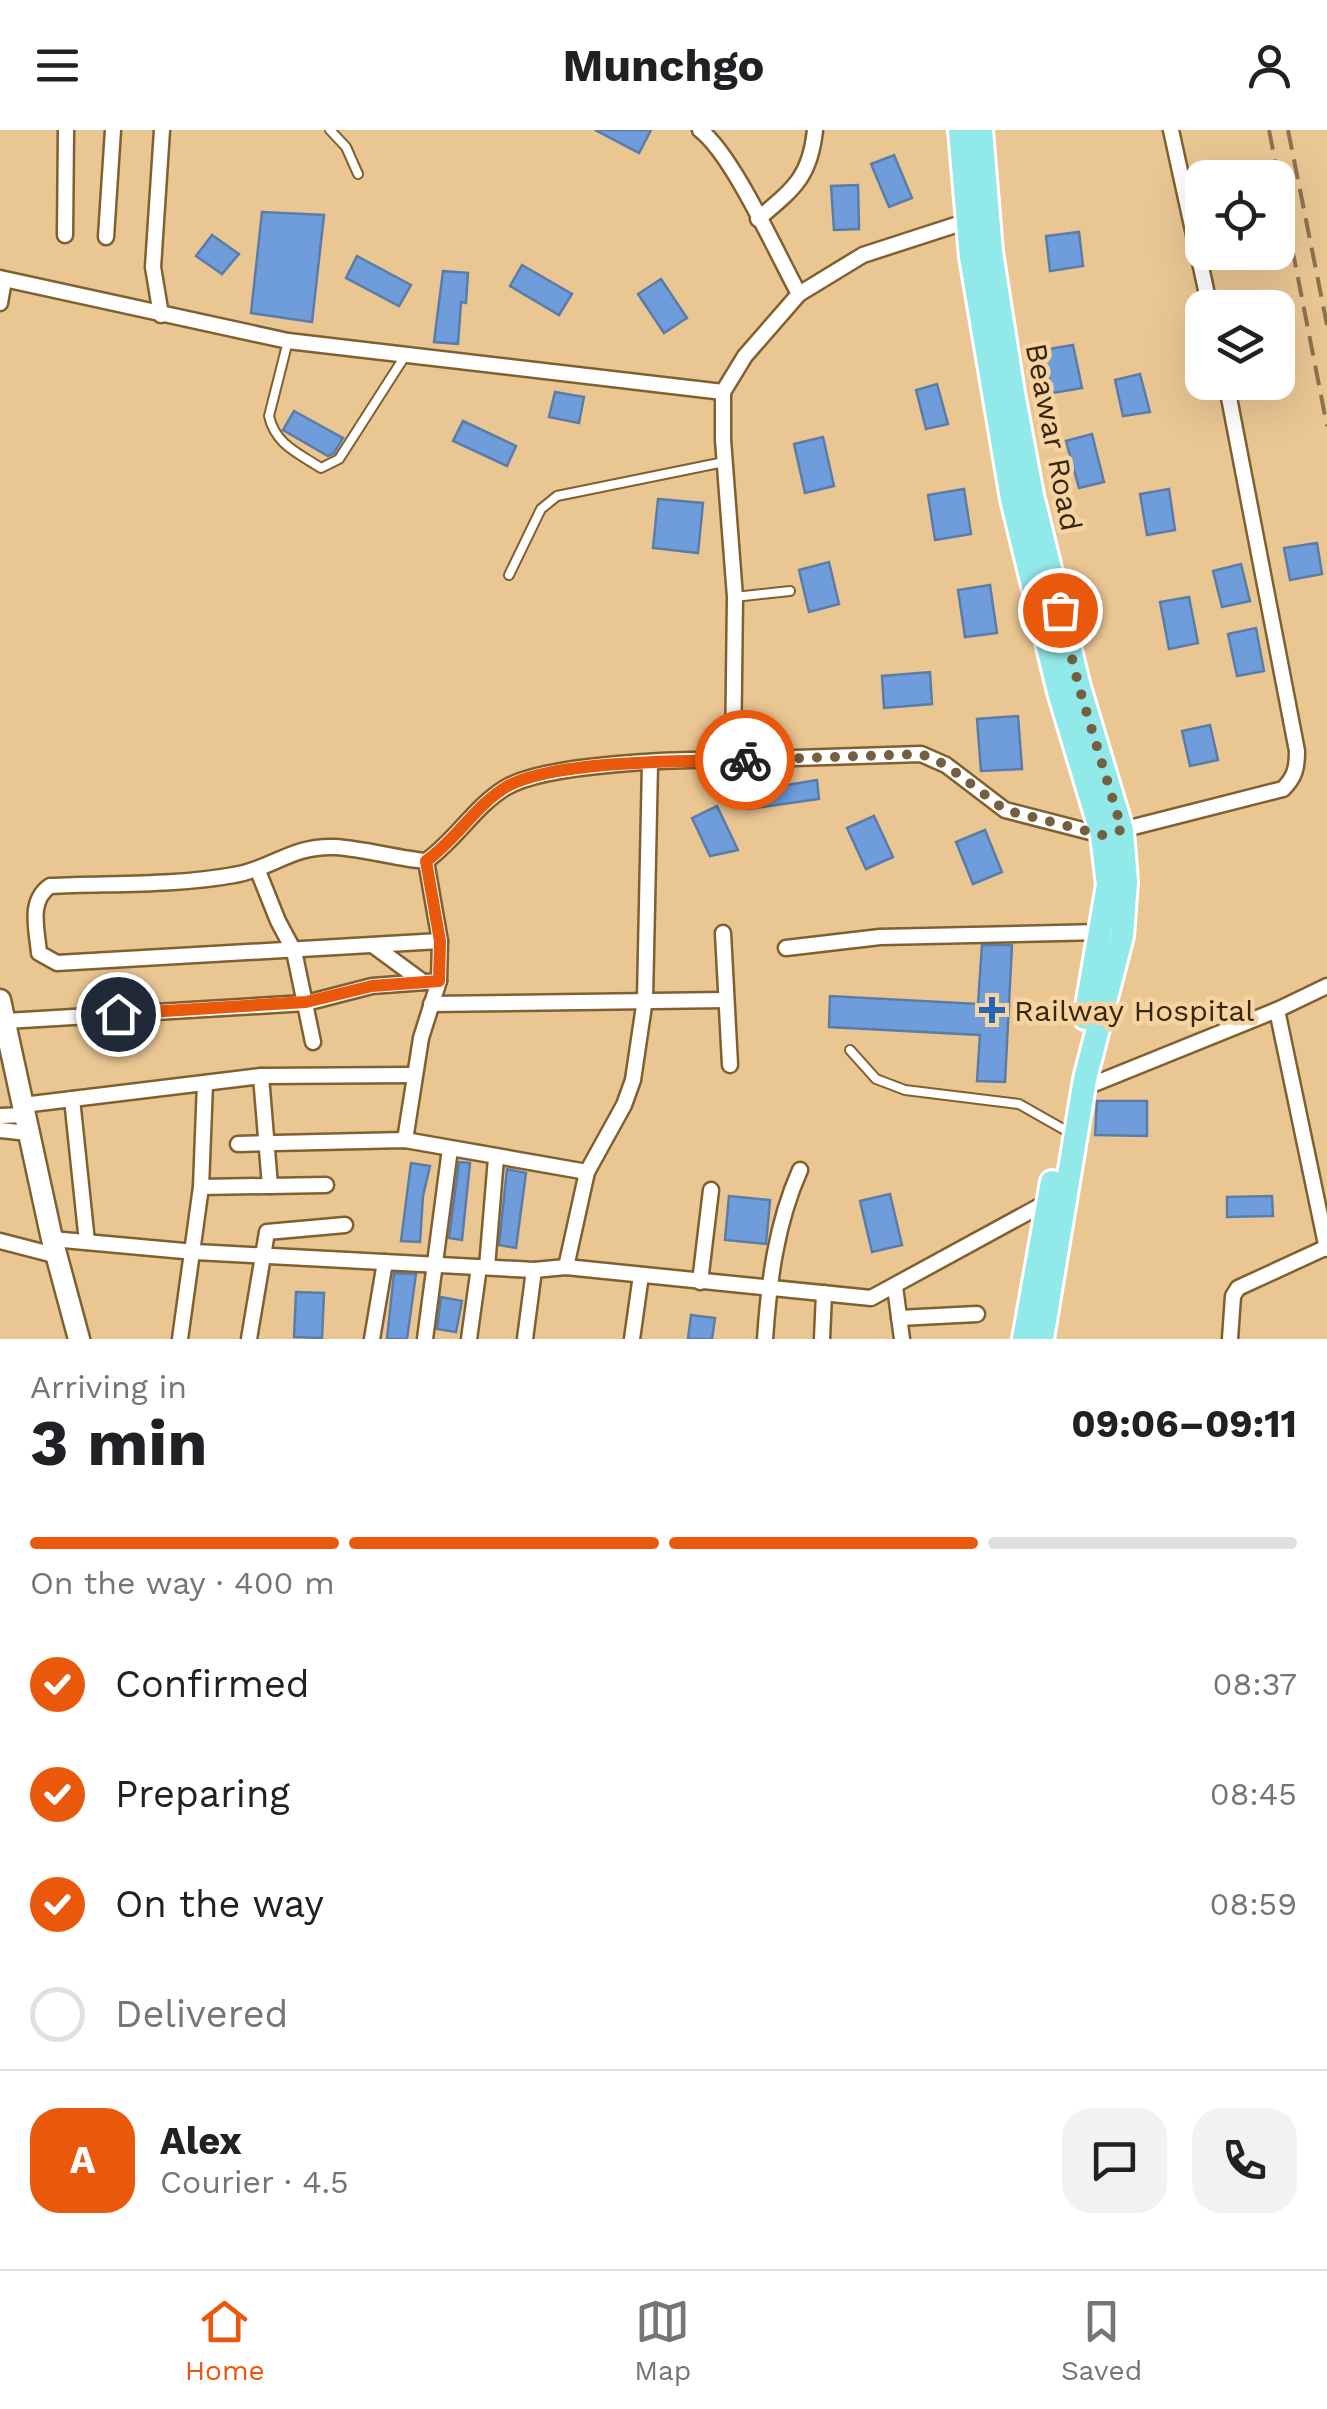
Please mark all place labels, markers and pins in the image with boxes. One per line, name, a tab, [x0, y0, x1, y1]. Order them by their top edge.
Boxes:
pin	[1018, 568, 1103, 653]
pin	[76, 972, 161, 1057]
place label: Railway Hospital	[1014, 993, 1255, 1028]
marker: Railway Hospital	[979, 997, 1005, 1023]

